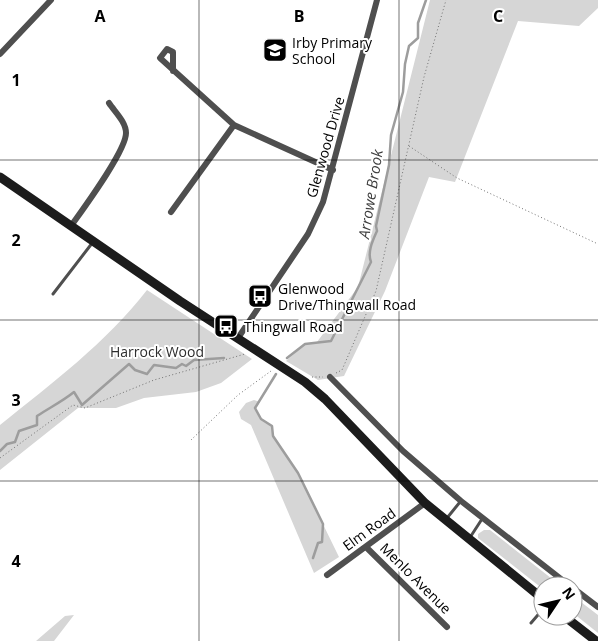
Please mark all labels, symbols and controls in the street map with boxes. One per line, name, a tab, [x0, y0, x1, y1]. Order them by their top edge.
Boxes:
text: A	[94, 5, 106, 27]
text: B	[294, 5, 304, 27]
text: C	[493, 5, 503, 27]
place label: Irby Primary School	[292, 33, 373, 68]
school or university icon: Irby Primary School	[262, 37, 288, 63]
text: 1	[11, 69, 21, 91]
street label: Glenwood Drive	[301, 94, 349, 200]
water label: Arrowe Brook	[353, 147, 387, 241]
text: 2	[11, 229, 21, 251]
place label: Glenwood Drive/Thingwall Road	[278, 279, 416, 314]
bus stop icon: Glenwood Drive/Thingwall Road	[247, 283, 273, 309]
bus stop icon: Thingwall Road	[213, 313, 239, 339]
place label: Thingwall Road	[244, 317, 343, 336]
park label: Harrock Wood	[110, 342, 204, 361]
text: 3	[11, 389, 21, 411]
street label: Elm Road	[339, 503, 399, 555]
street label: Menlo Avenue	[376, 538, 456, 618]
text: 4	[11, 550, 21, 572]
north arrow	[533, 576, 583, 626]
text: N	[558, 583, 580, 603]

